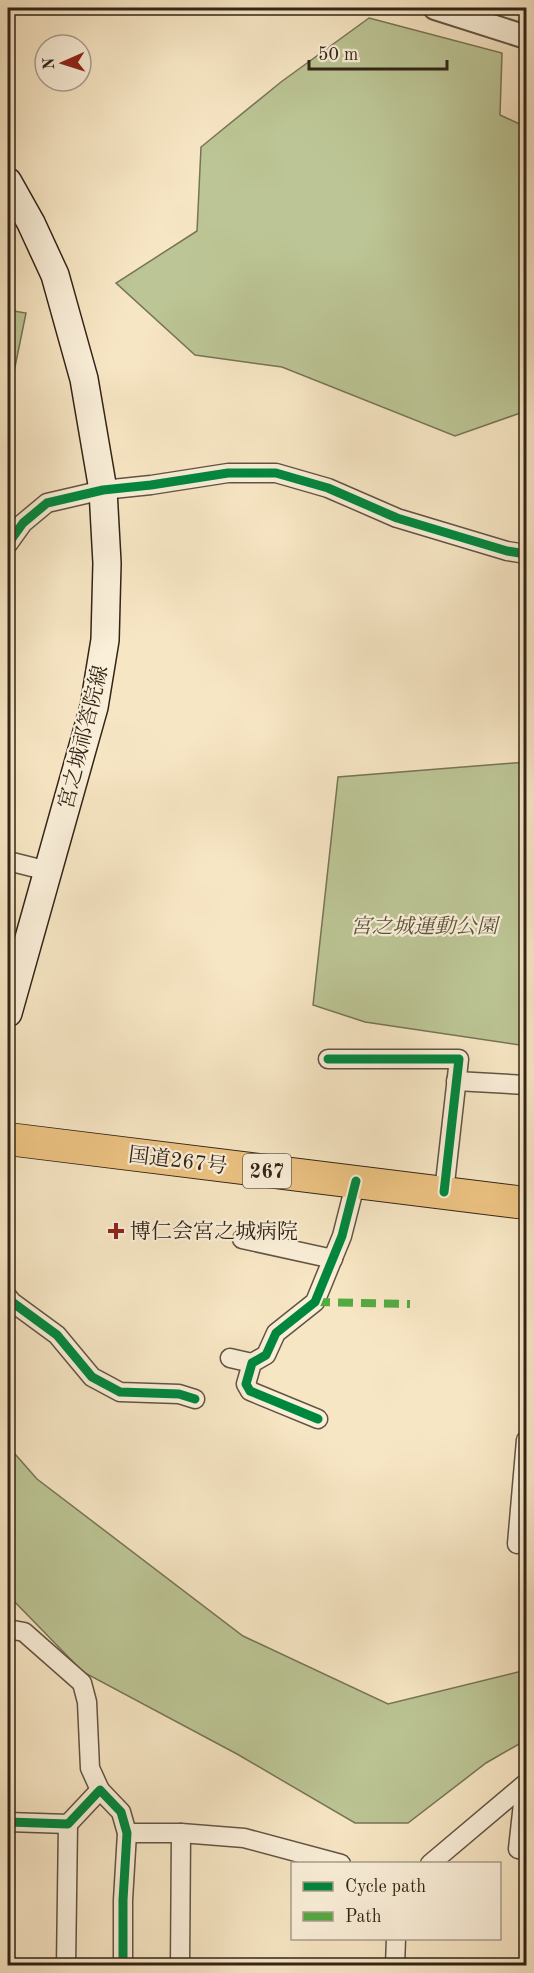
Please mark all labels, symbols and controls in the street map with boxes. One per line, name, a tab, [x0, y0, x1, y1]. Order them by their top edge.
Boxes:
north arrow	[33, 33, 93, 93]
scale bar	[309, 33, 447, 71]
text: 50 m	[318, 46, 358, 64]
text: N	[42, 56, 58, 70]
street label: 宮之城祁答院線	[55, 663, 112, 811]
park label: 宮之城運動公園	[351, 915, 500, 938]
street label: 国道267号	[127, 1143, 229, 1178]
road number: 267	[243, 1154, 291, 1188]
place label: 博仁会宮之城病院	[130, 1220, 298, 1243]
marker: 博仁会宮之城病院	[107, 1222, 125, 1240]
legend	[291, 1862, 501, 1940]
text: Cycle path	[345, 1878, 426, 1896]
text: Path	[345, 1908, 382, 1926]

